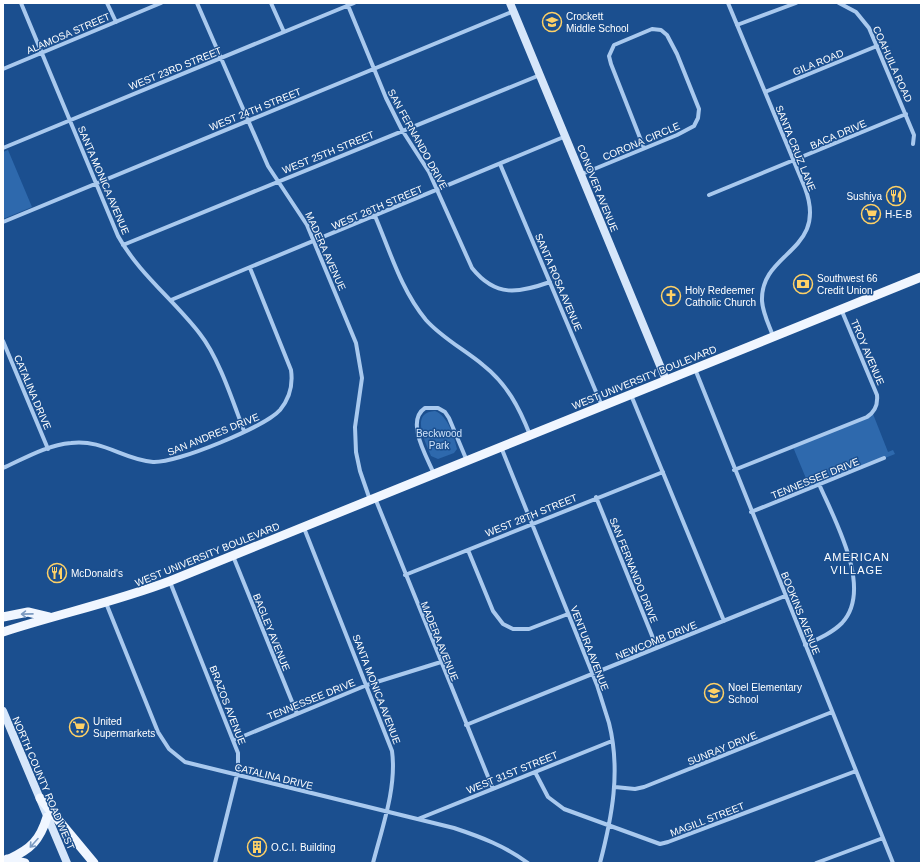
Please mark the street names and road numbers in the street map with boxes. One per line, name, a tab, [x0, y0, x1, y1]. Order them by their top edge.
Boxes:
street label: ALAMOSA STREET	[25, 11, 112, 56]
street label: COAHUILA ROAD	[871, 24, 914, 104]
street label: WEST 23RD STREET	[127, 45, 223, 92]
street label: GILA ROAD	[791, 47, 845, 78]
street label: WEST 24TH STREET	[208, 86, 303, 133]
street label: SAN FERNANDO DRIVE	[385, 87, 450, 192]
street label: SANTA CRUZ LANE	[773, 104, 818, 193]
street label: BACA DRIVE	[808, 118, 868, 151]
street label: CORONA CIRCLE	[601, 120, 682, 163]
street label: SANTA MONICA AVENUE	[76, 124, 132, 236]
street label: WEST 25TH STREET	[281, 129, 376, 176]
street label: CONOVER AVENUE	[575, 143, 620, 234]
street label: WEST 26TH STREET	[330, 183, 425, 232]
street label: MADERA AVENUE	[303, 210, 348, 292]
street label: SANTA ROSA AVENUE	[533, 232, 584, 333]
street label: TROY AVENUE	[849, 318, 886, 387]
street label: WEST UNIVERSITY BOULEVARD	[570, 343, 718, 412]
street label: CATALINA DRIVE	[12, 353, 53, 432]
street label: SAN ANDRES DRIVE	[166, 411, 261, 458]
street label: TENNESSEE DRIVE	[770, 456, 861, 501]
street label: WEST 28TH STREET	[484, 492, 579, 539]
street label: SAN FERNANDO DRIVE	[607, 516, 660, 625]
street label: WEST UNIVERSITY BOULEVARD	[133, 520, 281, 589]
street label: BOOKINS AVENUE	[779, 570, 822, 656]
street label: BAGLEY AVENUE	[251, 592, 292, 673]
street label: MADERA AVENUE	[419, 600, 461, 683]
street label: VENTURA AVENUE	[568, 604, 611, 692]
street label: NEWCOMB DRIVE	[614, 619, 699, 662]
street label: SANTA MONICA AVENUE	[350, 633, 403, 746]
street label: BRAZOS AVENUE	[207, 664, 248, 747]
street label: TENNESSEE DRIVE	[266, 677, 357, 722]
street label: NORTH COUNTY ROAD WEST	[10, 715, 77, 851]
street label: SUNRAY DRIVE	[686, 729, 759, 767]
street label: WEST 31ST STREET	[465, 749, 559, 796]
street label: CATALINA DRIVE	[234, 761, 314, 792]
street label: MAGILL STREET	[669, 800, 746, 839]

